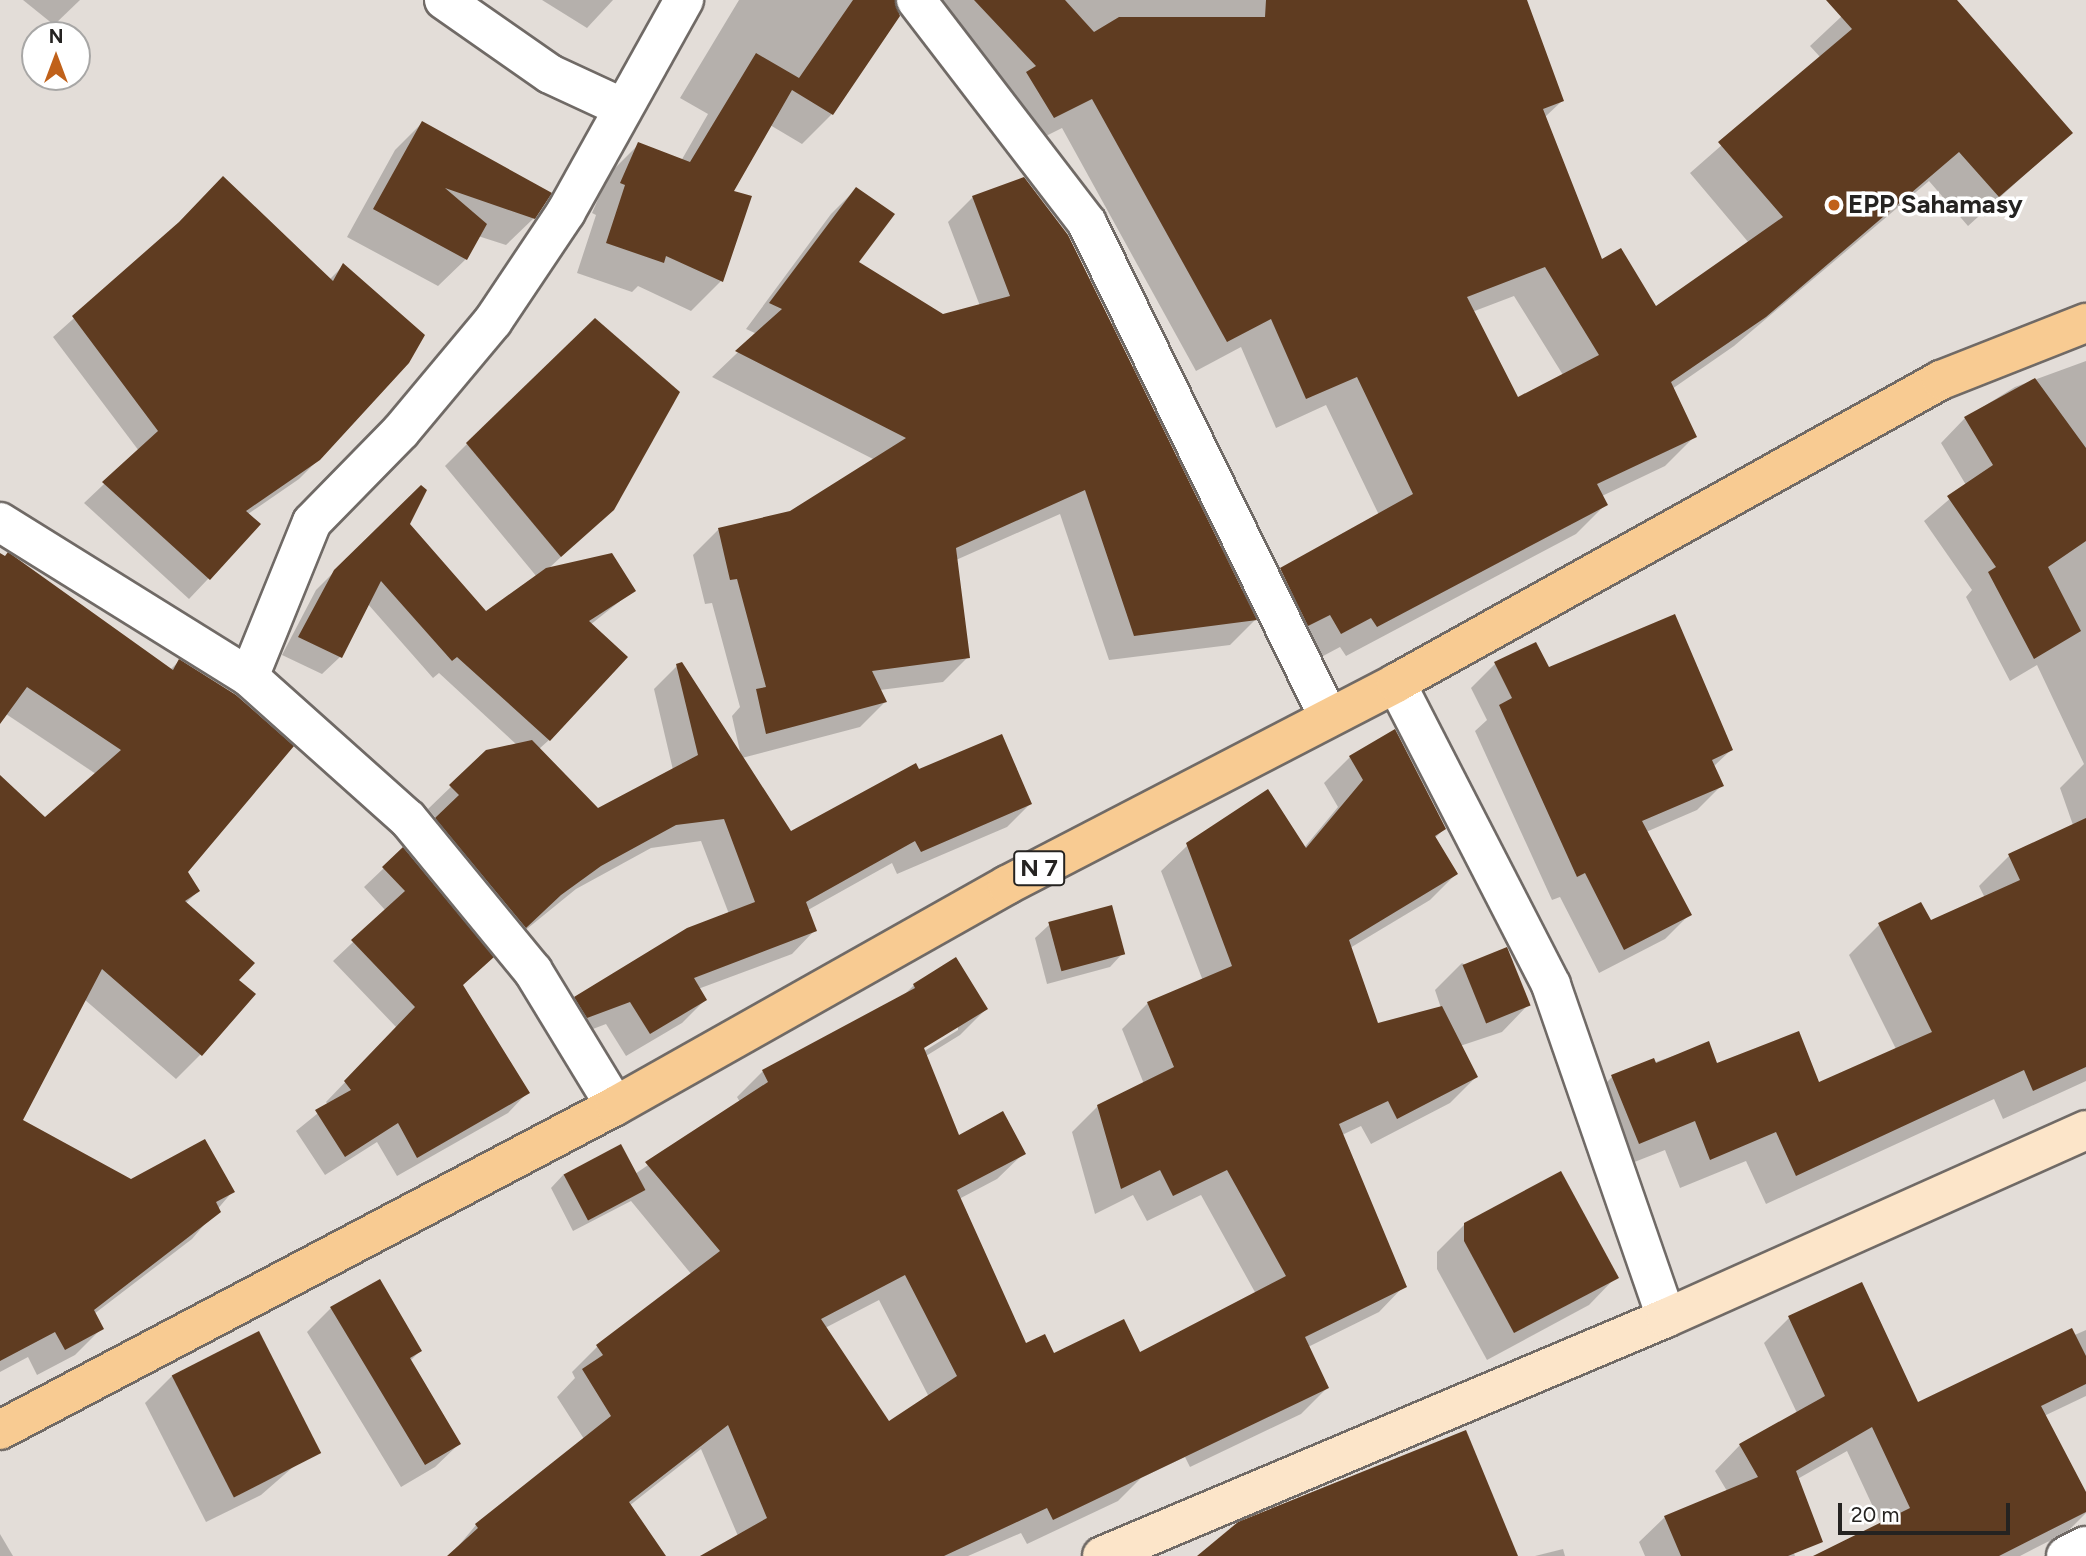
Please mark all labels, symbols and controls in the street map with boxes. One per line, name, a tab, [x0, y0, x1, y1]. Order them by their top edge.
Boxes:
north arrow	[21, 21, 91, 91]
text: N	[49, 25, 63, 48]
place label: EPP Sahamasy	[1848, 189, 2023, 221]
marker: EPP Sahamasy	[1826, 197, 1842, 213]
road number: N 7	[1013, 848, 1065, 888]
scale bar	[1841, 1490, 2012, 1534]
text: 20 m	[1851, 1502, 1899, 1527]

